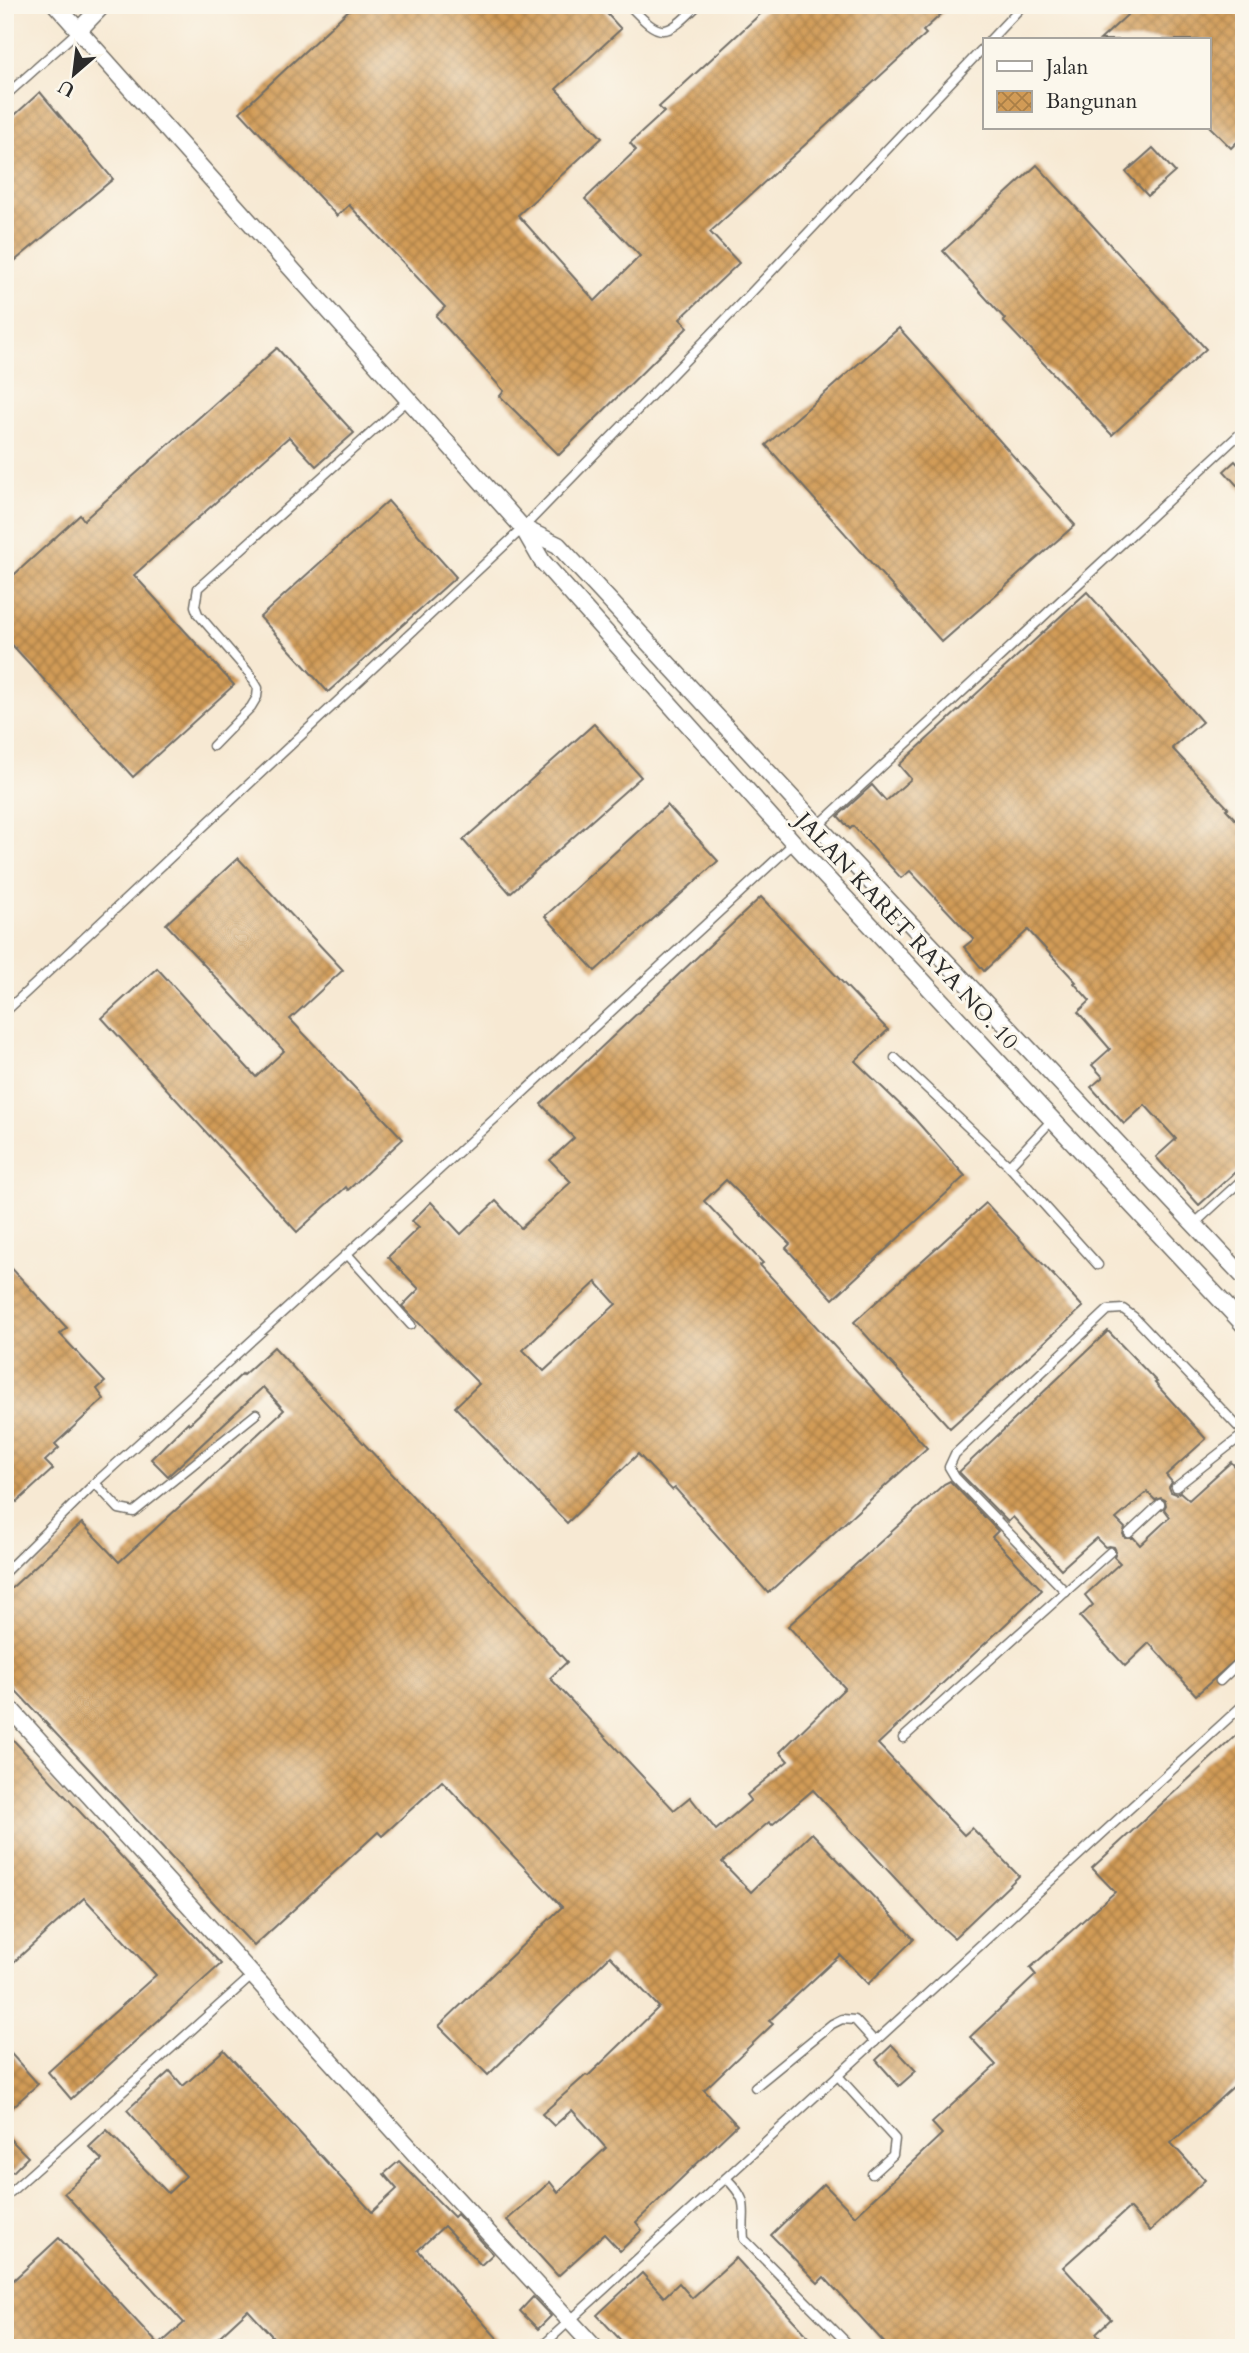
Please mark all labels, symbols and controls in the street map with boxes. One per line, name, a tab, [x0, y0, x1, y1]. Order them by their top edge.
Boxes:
north arrow	[38, 38, 108, 108]
legend	[983, 38, 1210, 130]
text: Jalan	[1043, 53, 1089, 82]
text: U	[53, 73, 79, 103]
text: Bangunan	[1046, 87, 1138, 116]
street label: JALAN KARET RAYA NO. 10	[787, 803, 1025, 1056]

